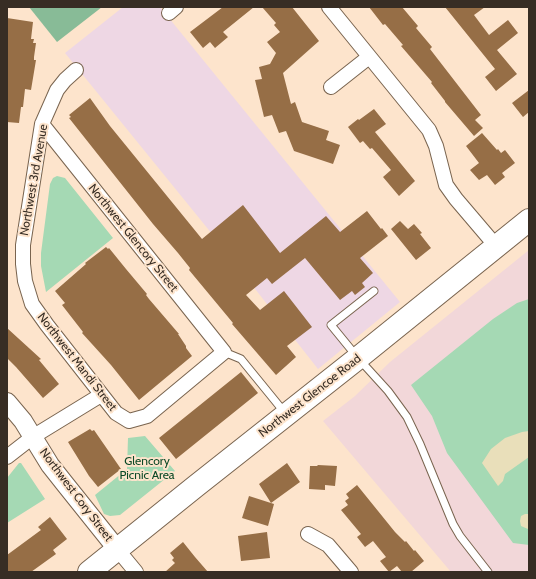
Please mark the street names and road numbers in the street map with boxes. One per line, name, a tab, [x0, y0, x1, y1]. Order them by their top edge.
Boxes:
street label: Northwest 3rd Avenue	[17, 123, 51, 237]
street label: Northwest Glencory Street	[85, 181, 181, 295]
street label: Northwest Mandi Street	[34, 310, 120, 414]
street label: Northwest Glencoe Road	[256, 352, 364, 440]
street label: Northwest Cory Street	[36, 446, 116, 544]

